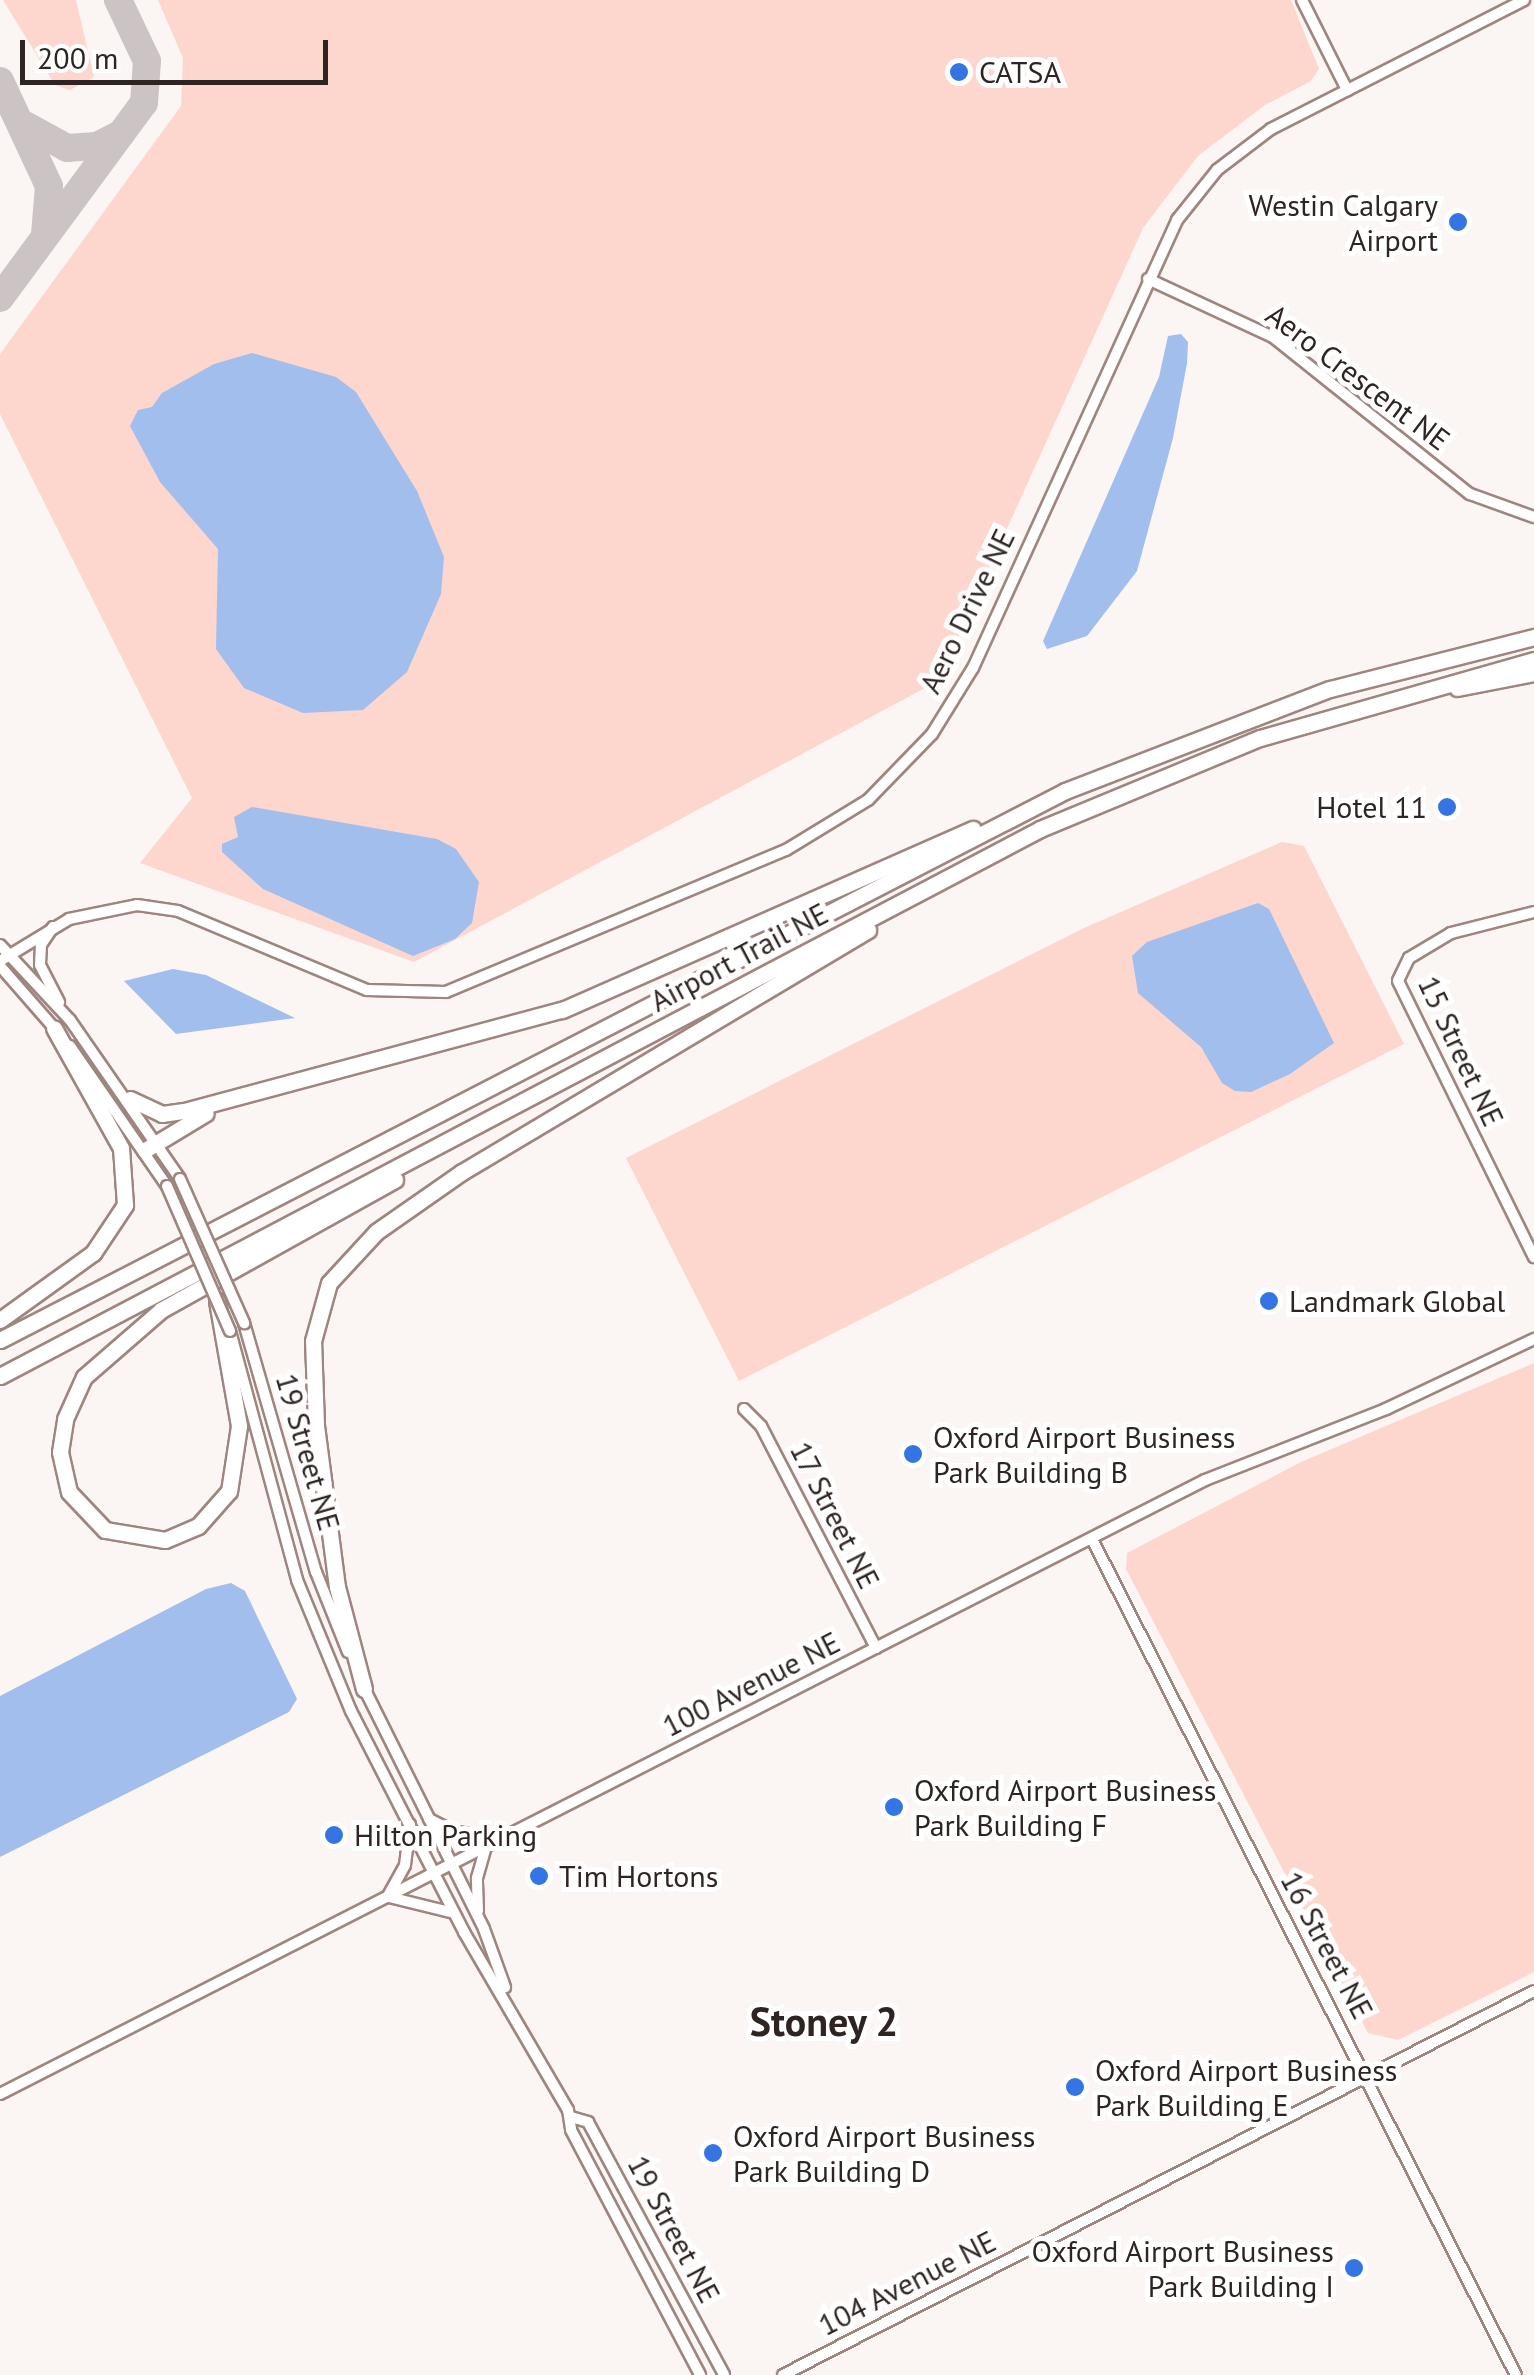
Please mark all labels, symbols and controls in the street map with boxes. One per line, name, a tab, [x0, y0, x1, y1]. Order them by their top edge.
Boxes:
scale bar	[25, 20, 332, 82]
text: 200 m	[37, 38, 118, 77]
place label: CATSA	[979, 54, 1061, 90]
marker: CATSA	[948, 61, 970, 83]
place label: Westin Calgary Airport	[1248, 187, 1438, 258]
marker: Westin Calgary Airport	[1447, 211, 1469, 233]
street label: Aero Crescent NE	[1259, 296, 1457, 458]
street label: Aero Drive NE	[912, 523, 1022, 699]
place label: Hotel 11	[1316, 789, 1427, 825]
marker: Hotel 11	[1436, 796, 1458, 818]
street label: Airport Trail NE	[644, 895, 834, 1019]
street label: 15 Street NE	[1411, 970, 1511, 1132]
place label: Landmark Global	[1289, 1283, 1506, 1319]
marker: Landmark Global	[1258, 1290, 1280, 1312]
street label: 19 Street NE	[268, 1369, 348, 1535]
place label: Oxford Airport Business Park Building B	[933, 1419, 1236, 1490]
street label: 17 Street NE	[782, 1435, 888, 1595]
marker: Oxford Airport Business Park Building B	[902, 1443, 924, 1465]
street label: 100 Avenue NE	[656, 1624, 846, 1744]
place label: Oxford Airport Business Park Building F	[914, 1772, 1217, 1842]
marker: Oxford Airport Business Park Building F	[883, 1796, 905, 1818]
place label: Hilton Parking	[354, 1817, 537, 1853]
marker: Hilton Parking	[323, 1824, 345, 1846]
place label: Tim Hortons	[559, 1858, 718, 1894]
marker: Tim Hortons	[528, 1865, 550, 1887]
street label: 16 Street NE	[1273, 1865, 1381, 2025]
district label: Stoney 2	[749, 1997, 899, 2045]
place label: Oxford Airport Business Park Building E	[1095, 2052, 1398, 2122]
marker: Oxford Airport Business Park Building E	[1064, 2076, 1086, 2098]
place label: Oxford Airport Business Park Building D	[733, 2118, 1036, 2188]
marker: Oxford Airport Business Park Building D	[702, 2142, 724, 2164]
street label: 19 Street NE	[620, 2149, 728, 2309]
street label: 104 Avenue NE	[812, 2223, 1002, 2343]
place label: Oxford Airport Business Park Building I	[1031, 2233, 1334, 2304]
marker: Oxford Airport Business Park Building I	[1343, 2257, 1365, 2279]

